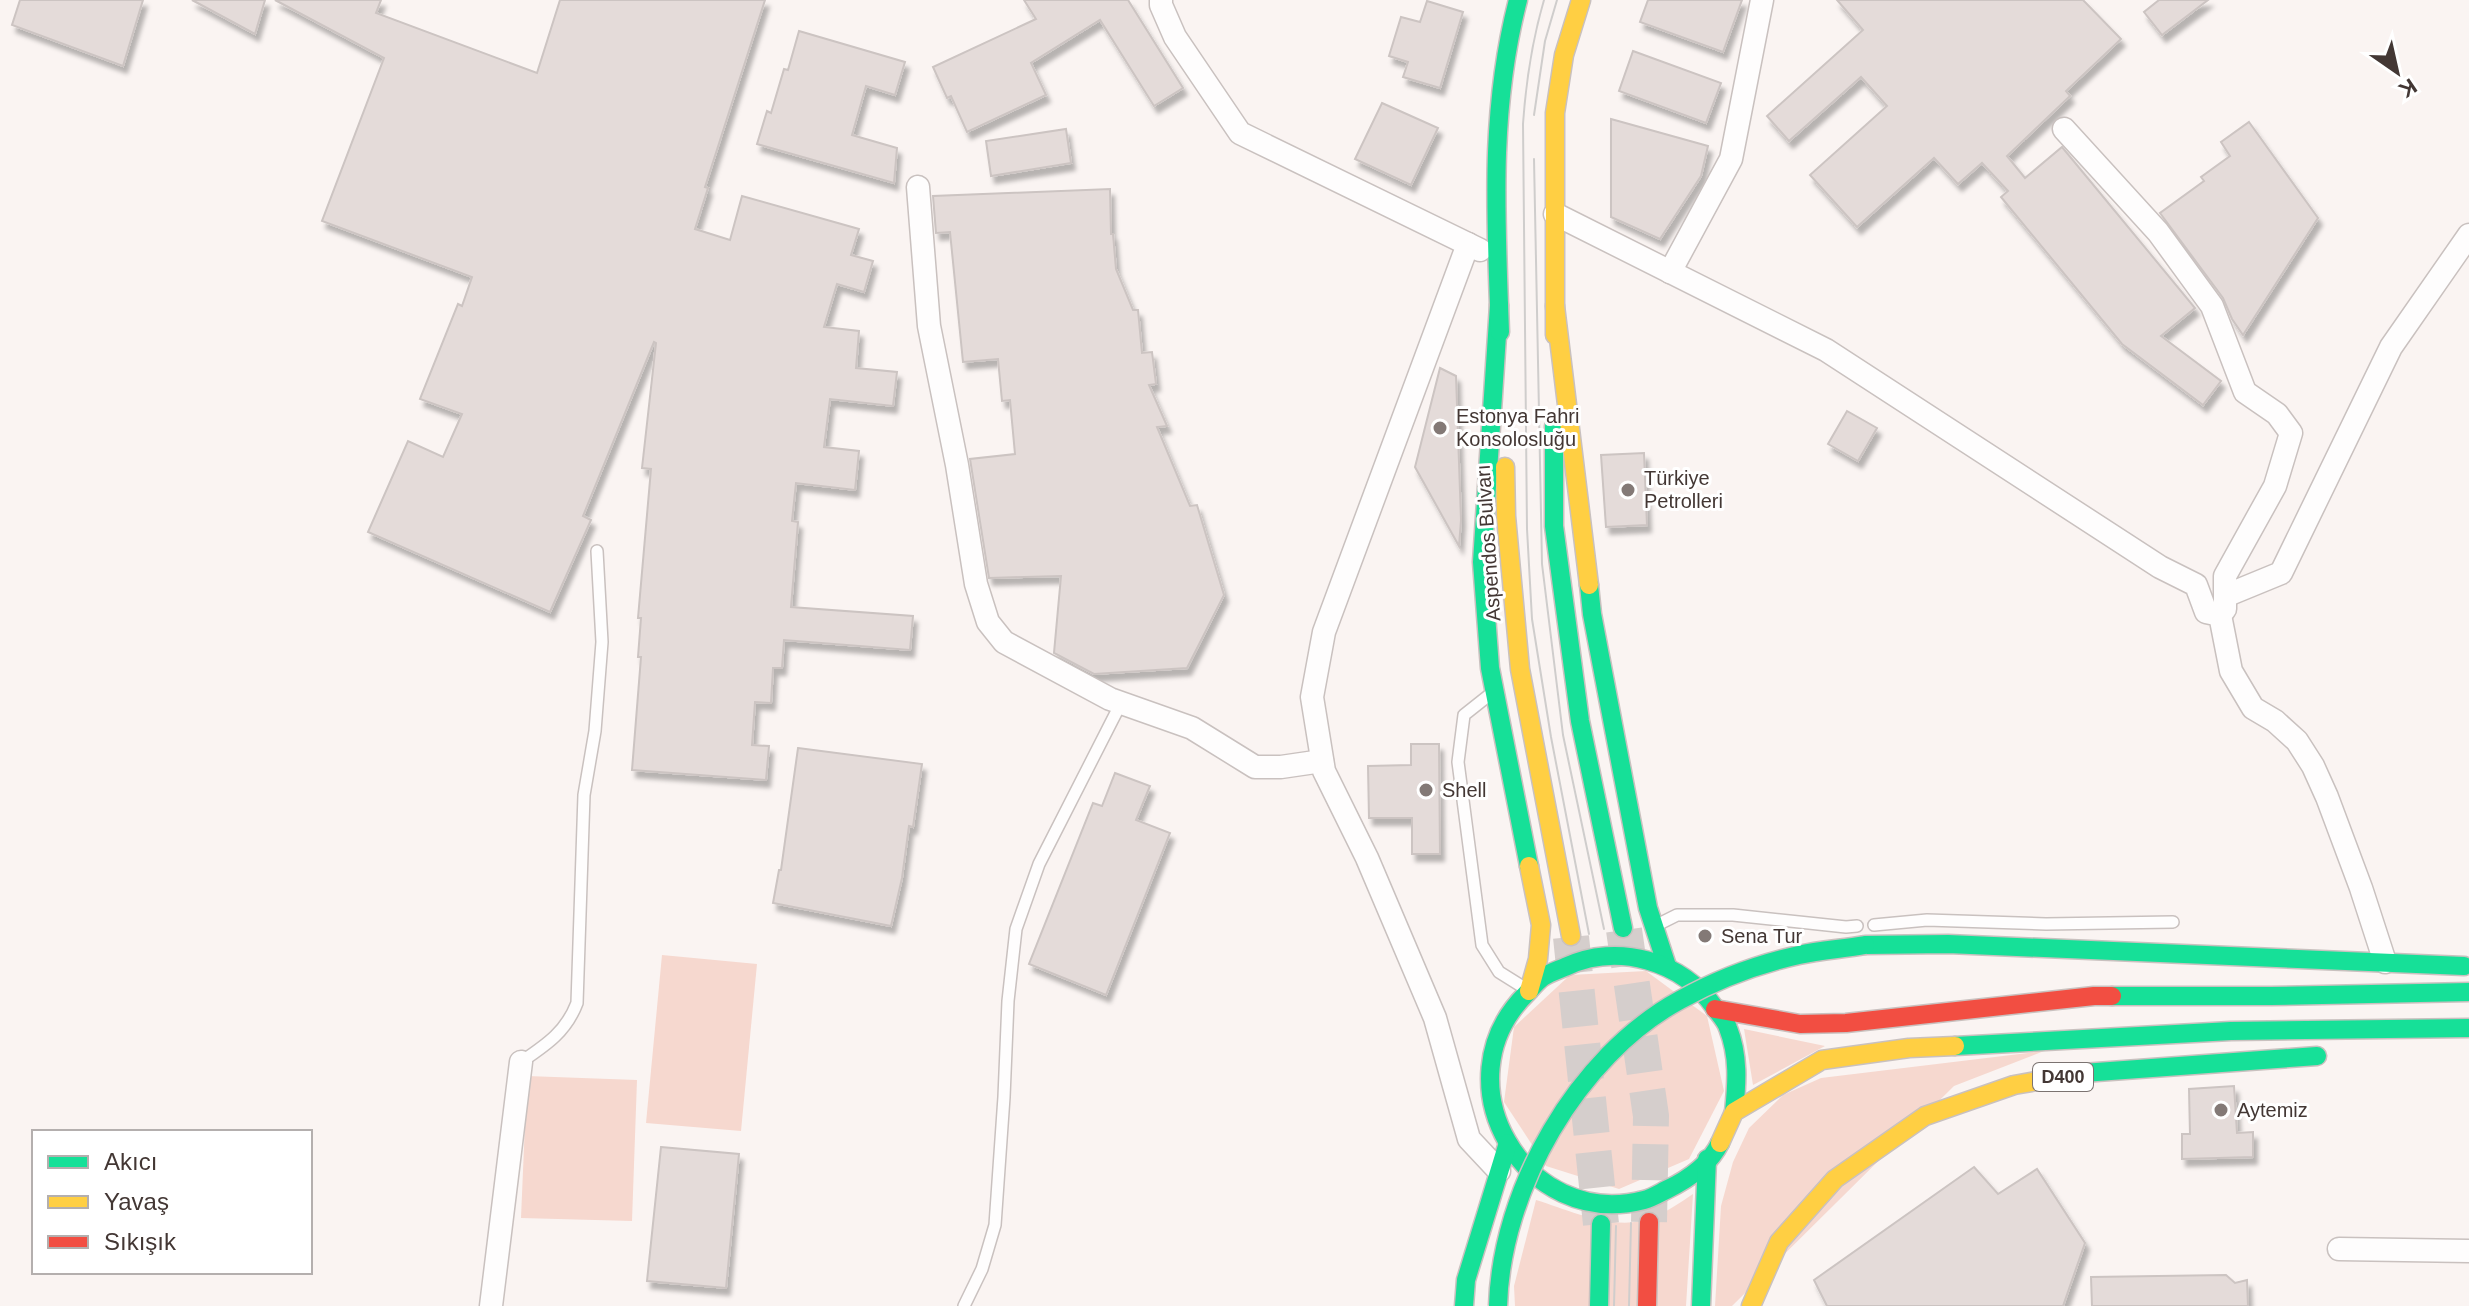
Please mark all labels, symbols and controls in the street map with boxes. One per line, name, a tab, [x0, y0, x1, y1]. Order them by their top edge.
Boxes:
north arrow	[2357, 32, 2437, 112]
text: K	[2394, 73, 2421, 103]
place label: Estonya Fahri Konsolosluğu	[1456, 405, 1579, 450]
marker: Estonya Fahri Konsolosluğu	[1431, 419, 1449, 437]
street label: Aspendos Bulvarı	[1472, 464, 1504, 622]
place label: Türkiye Petrolleri	[1644, 467, 1723, 512]
marker: Türkiye Petrolleri	[1619, 481, 1637, 499]
place label: Shell	[1442, 779, 1486, 801]
marker: Shell	[1417, 781, 1435, 799]
place label: Sena Tur	[1721, 925, 1803, 947]
marker: Sena Tur	[1696, 927, 1714, 945]
road number: D400	[2033, 1063, 2093, 1091]
place label: Aytemiz	[2237, 1099, 2308, 1121]
marker: Aytemiz	[2212, 1101, 2230, 1119]
legend	[32, 1130, 312, 1274]
text: Akıcı	[104, 1148, 157, 1175]
text: Yavaş	[104, 1188, 169, 1215]
text: Sıkışık	[104, 1228, 177, 1255]

